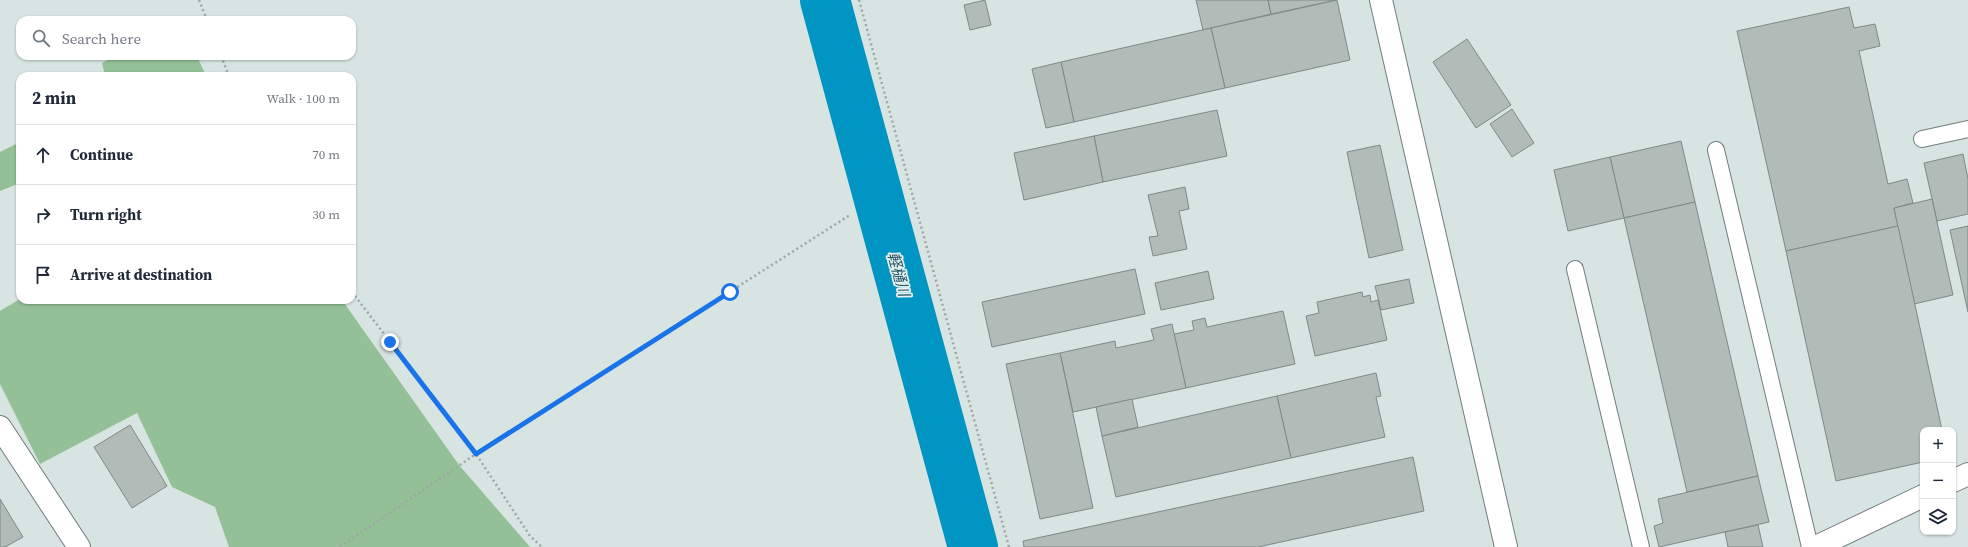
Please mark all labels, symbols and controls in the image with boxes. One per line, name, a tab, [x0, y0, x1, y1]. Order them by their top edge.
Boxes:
search box	[16, 16, 356, 60]
icon: search	[30, 27, 52, 49]
text: Search here	[62, 28, 141, 49]
text: 2 min	[32, 86, 76, 110]
text: Walk · 100 m	[267, 90, 340, 107]
icon: ahead	[32, 144, 54, 166]
text: Continue	[70, 144, 133, 165]
text: 70 m	[312, 146, 340, 163]
icon: right	[32, 204, 54, 226]
text: Turn right	[70, 204, 142, 225]
text: 30 m	[312, 206, 340, 223]
water label: 軽樋川	[883, 250, 915, 300]
icon: arrive	[32, 264, 54, 286]
text: Arrive at destination	[70, 264, 212, 285]
route start	[721, 283, 739, 301]
route end	[381, 333, 399, 351]
map controls	[1920, 427, 1956, 535]
button: +	[1920, 427, 1956, 463]
button: −	[1920, 463, 1956, 499]
button: layers	[1920, 499, 1956, 535]

